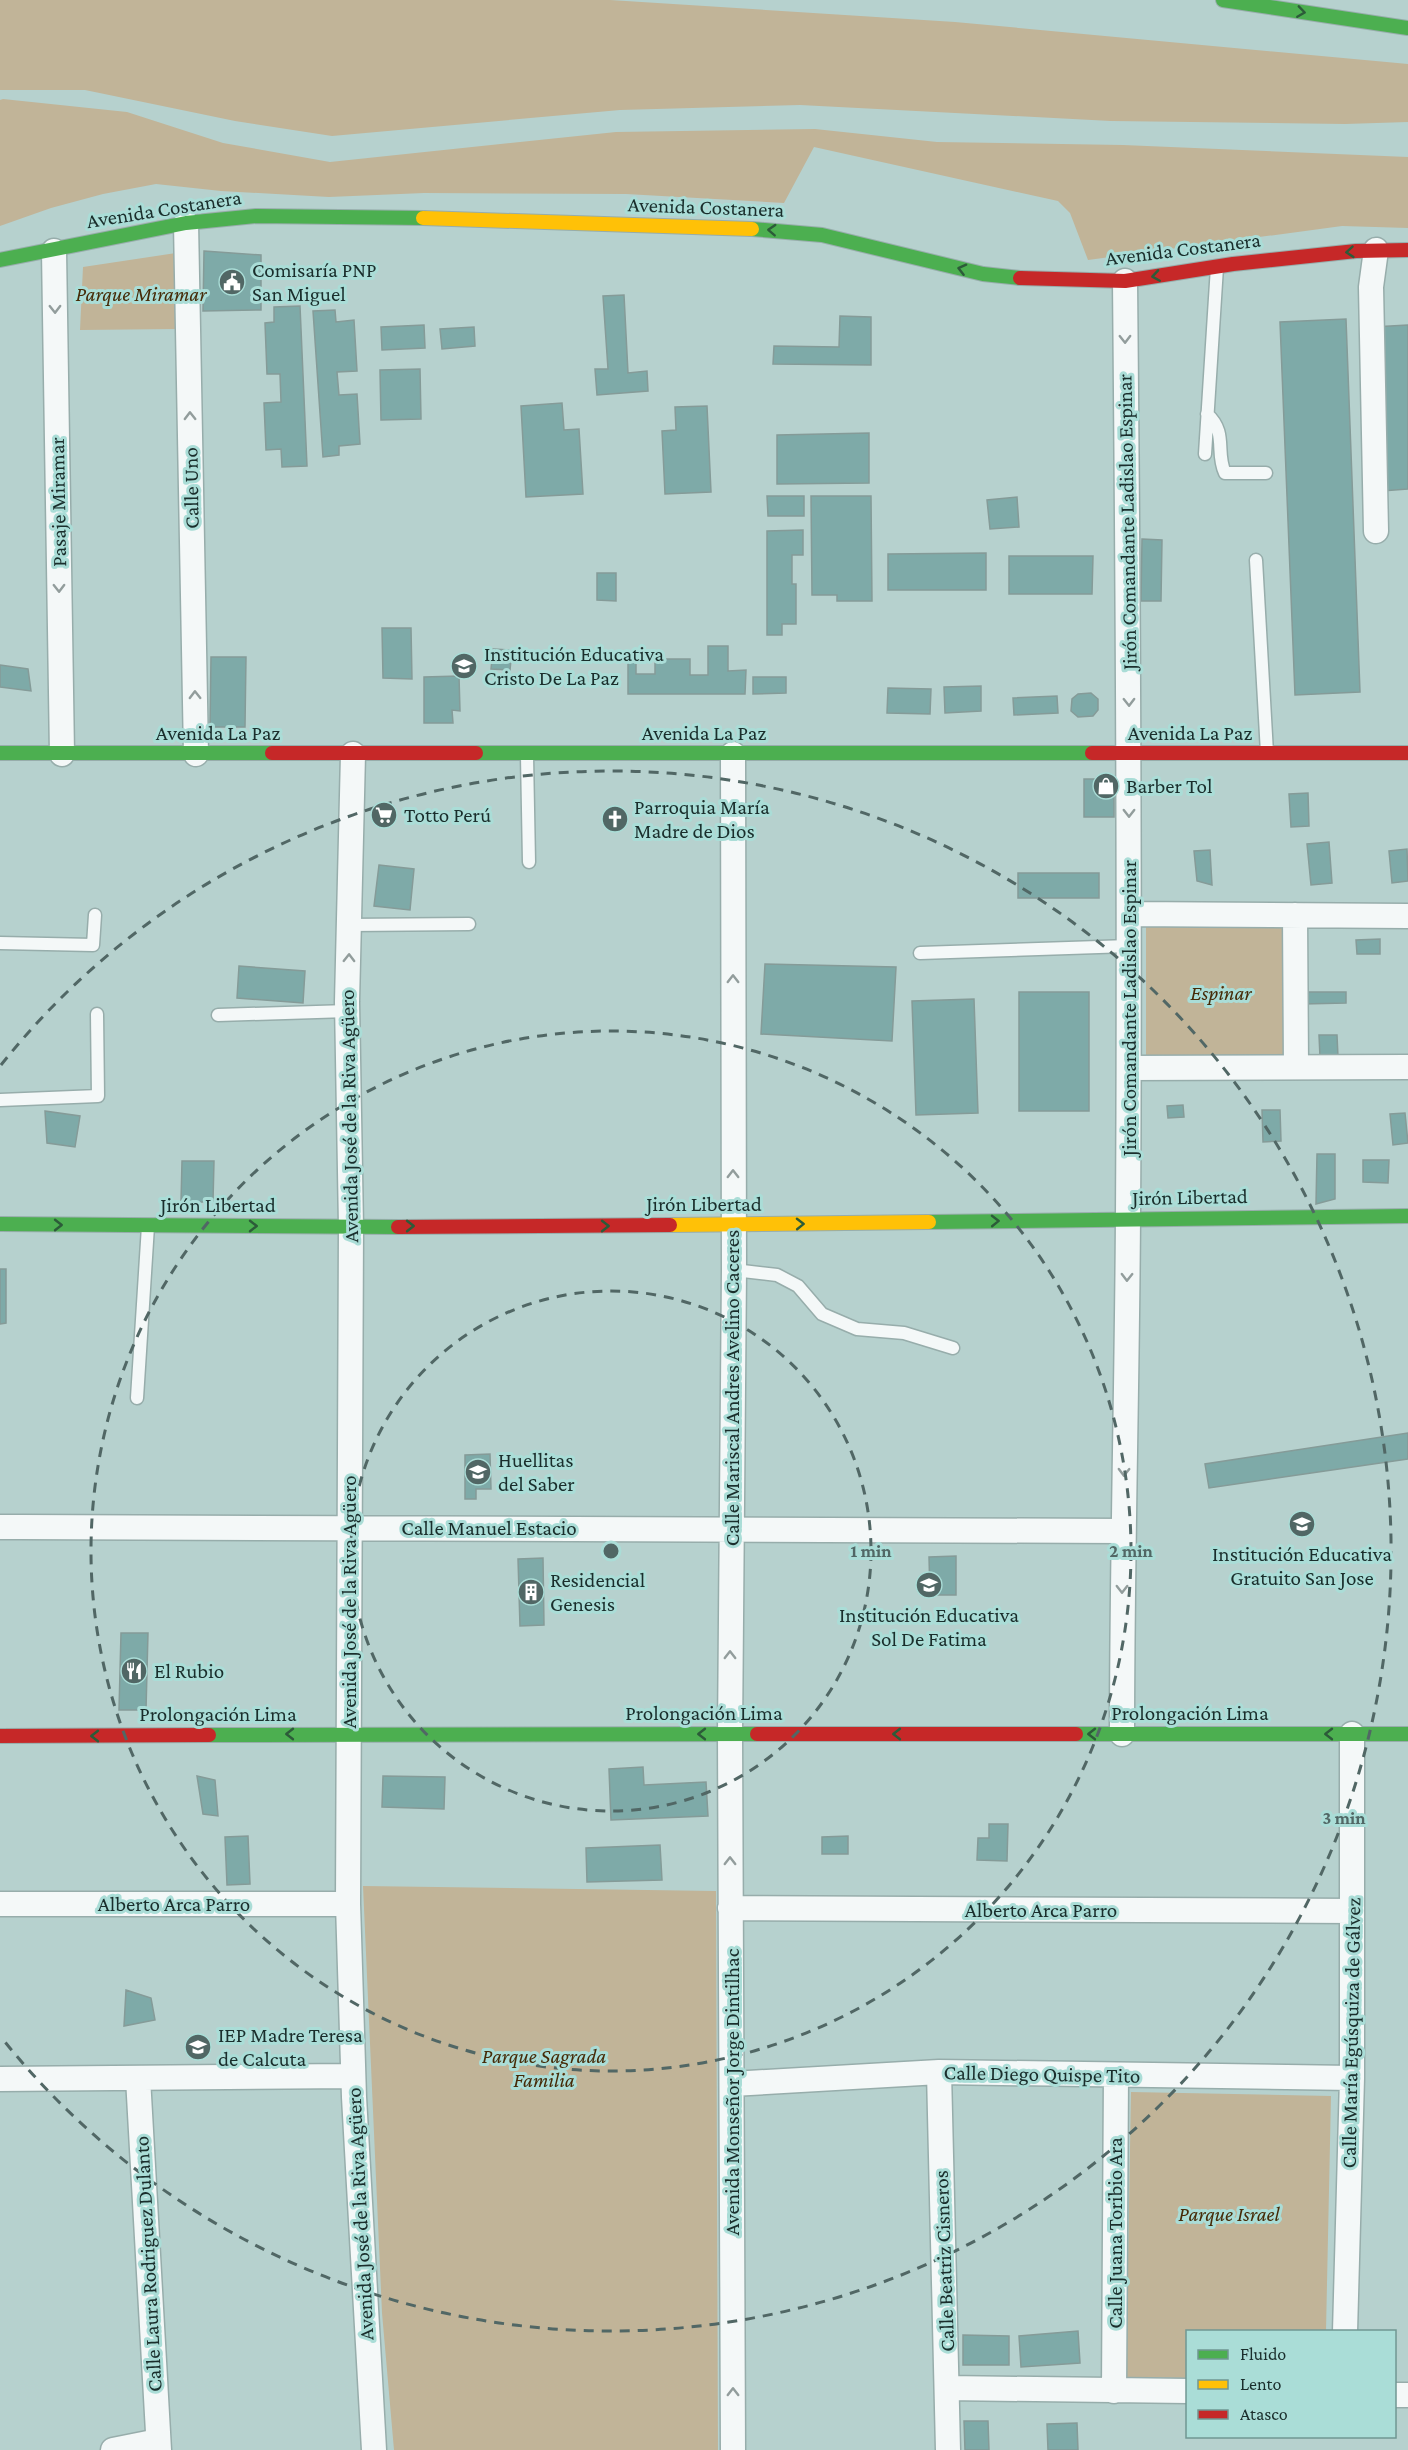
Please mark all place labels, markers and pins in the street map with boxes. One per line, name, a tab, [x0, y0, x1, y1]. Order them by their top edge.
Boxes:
place label: Comisaría PNP San Miguel	[252, 258, 377, 306]
public building icon: Comisaría PNP San Miguel	[217, 267, 247, 297]
place label: Institución Educativa Cristo De La Paz	[484, 642, 664, 690]
school or university icon: Institución Educativa Cristo De La Paz	[449, 651, 479, 681]
shop icon: Barber Tol	[1091, 771, 1121, 801]
place label: Barber Tol	[1126, 774, 1213, 798]
place label: Parroquia María Madre de Dios	[634, 795, 770, 843]
supermarket icon: Totto Perú	[369, 800, 399, 830]
place label: Totto Perú	[404, 803, 491, 827]
church icon: Parroquia María Madre de Dios	[600, 804, 630, 834]
place label: Huellitas del Saber	[498, 1448, 575, 1496]
school or university icon: Huellitas del Saber	[463, 1457, 493, 1487]
school or university icon: Institución Educativa Gratuito San Jose	[1287, 1509, 1317, 1539]
centre of rings	[601, 1541, 621, 1561]
place label: Institución Educativa Gratuito San Jose	[1212, 1542, 1392, 1590]
place label: Residencial Genesis	[550, 1568, 645, 1616]
school or university icon: Institución Educativa Sol De Fatima	[914, 1570, 944, 1600]
building icon: Residencial Genesis	[516, 1577, 546, 1607]
place label: Institución Educativa Sol De Fatima	[839, 1603, 1019, 1651]
restaurant icon: El Rubio	[119, 1656, 149, 1686]
place label: El Rubio	[154, 1659, 224, 1683]
place label: IEP Madre Teresa de Calcuta	[218, 2023, 363, 2071]
school or university icon: IEP Madre Teresa de Calcuta	[183, 2032, 213, 2062]

